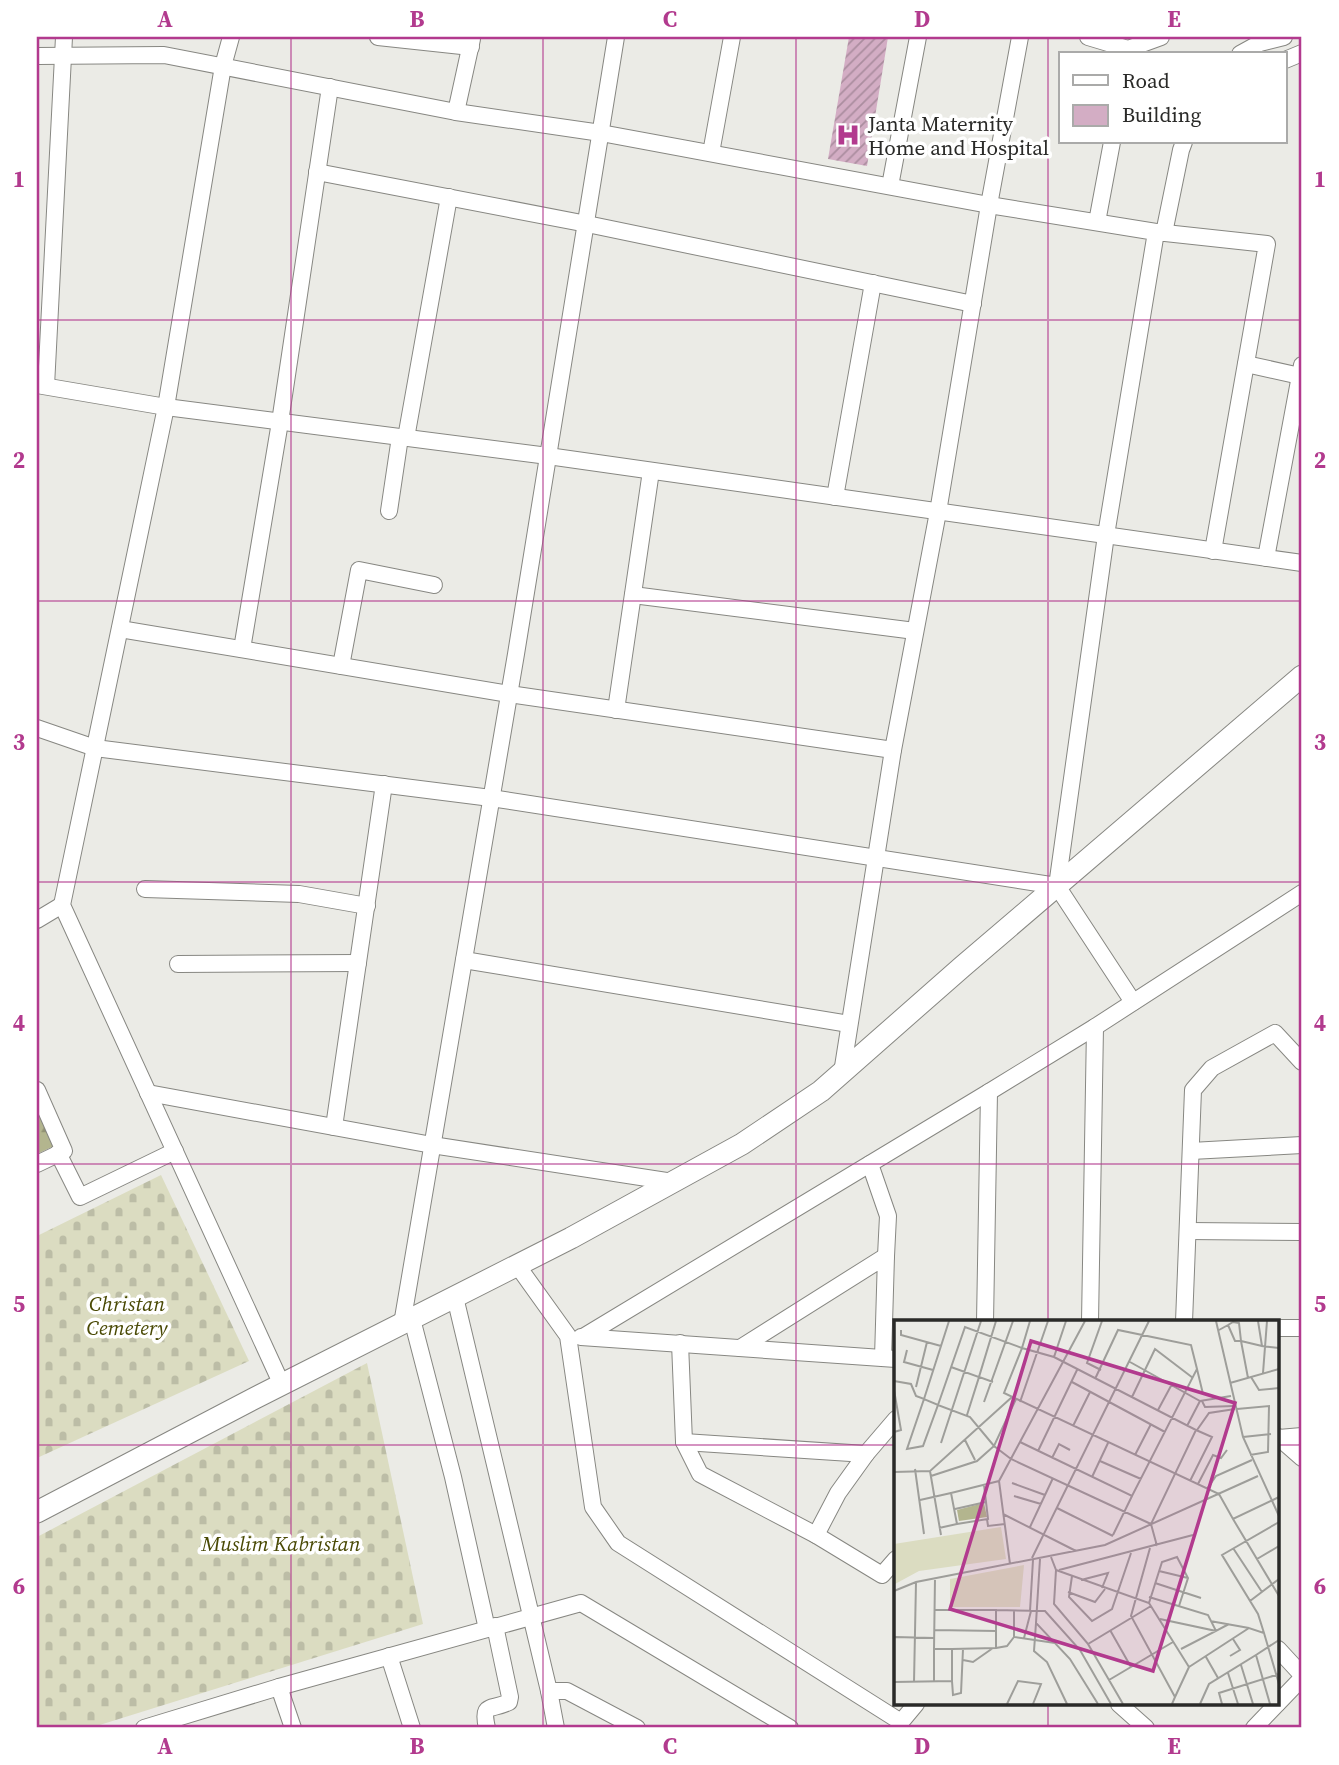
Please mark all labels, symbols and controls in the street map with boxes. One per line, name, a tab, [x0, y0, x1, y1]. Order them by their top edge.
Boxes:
text: A	[157, 3, 173, 35]
text: B	[410, 3, 425, 35]
text: C	[663, 3, 677, 35]
text: D	[914, 3, 930, 35]
text: E	[1167, 3, 1181, 35]
legend	[1059, 52, 1286, 144]
text: Road	[1122, 66, 1170, 95]
text: Building	[1122, 100, 1201, 129]
place label: Janta Maternity Home and Hospital	[867, 109, 1049, 162]
hospital icon: Janta Maternity Home and Hospital	[834, 121, 862, 149]
text: 1	[13, 163, 25, 195]
text: 1	[1314, 163, 1326, 195]
text: 2	[13, 444, 25, 476]
text: 2	[1314, 444, 1326, 476]
text: 3	[13, 726, 25, 758]
text: 3	[1314, 726, 1326, 758]
text: 4	[13, 1007, 25, 1039]
text: 4	[1314, 1007, 1326, 1039]
text: 5	[13, 1288, 25, 1320]
text: 5	[1314, 1288, 1326, 1320]
park label: Christan Cemetery	[87, 1289, 168, 1342]
inset map	[894, 1320, 1280, 1706]
park label: Muslim Kabristan	[200, 1529, 361, 1558]
text: 6	[13, 1570, 25, 1602]
text: 6	[1314, 1570, 1326, 1602]
text: A	[157, 1730, 173, 1762]
text: B	[410, 1730, 425, 1762]
text: C	[663, 1730, 677, 1762]
text: D	[914, 1730, 930, 1762]
text: E	[1167, 1730, 1181, 1762]

